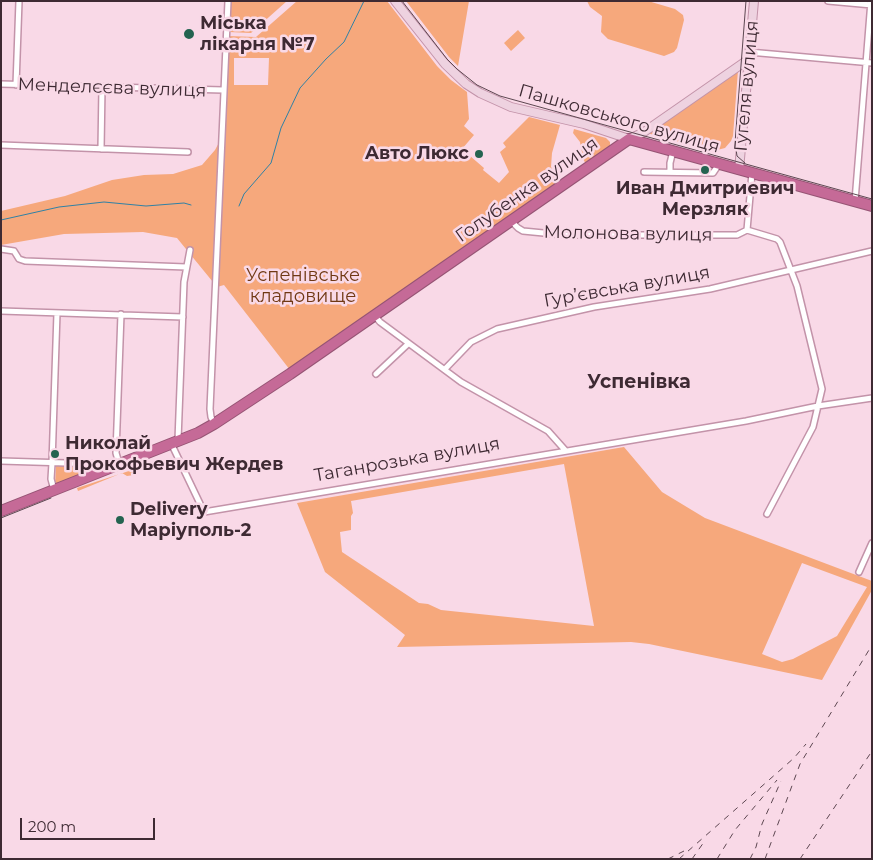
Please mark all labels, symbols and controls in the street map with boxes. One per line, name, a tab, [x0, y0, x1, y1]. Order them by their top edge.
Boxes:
place label: Міська лікарня №7	[200, 13, 315, 56]
street label: Гугеля вулиця	[730, 19, 764, 153]
marker: Міська лікарня №7	[182, 27, 196, 41]
street label: Менделєєва вулиця	[17, 74, 207, 102]
street label: Пашковського вулиця	[516, 80, 722, 158]
street label: Голубенка вулиця	[452, 133, 602, 247]
place label: Авто Люкс	[365, 143, 469, 165]
marker: Авто Люкс	[473, 148, 485, 160]
marker: Иван Дмитриевич Мерзляк	[699, 164, 711, 176]
place label: Иван Дмитриевич Мерзляк	[616, 178, 794, 220]
street label: Молонова вулиця	[543, 222, 713, 246]
street label: Гур’євська вулиця	[542, 262, 712, 312]
park label: Успенівське кладовище	[246, 265, 360, 308]
district label: Успенівка	[587, 371, 691, 393]
place label: Николай Прокофьевич Жердев	[65, 433, 283, 476]
street label: Таганрозька вулиця	[312, 433, 502, 487]
marker: Николай Прокофьевич Жердев	[49, 448, 61, 460]
place label: Delivery Марiуполь-2	[130, 499, 251, 542]
marker: Delivery Марiуполь-2	[114, 514, 126, 526]
scale bar	[22, 808, 158, 840]
text: 200 m	[28, 817, 76, 836]

